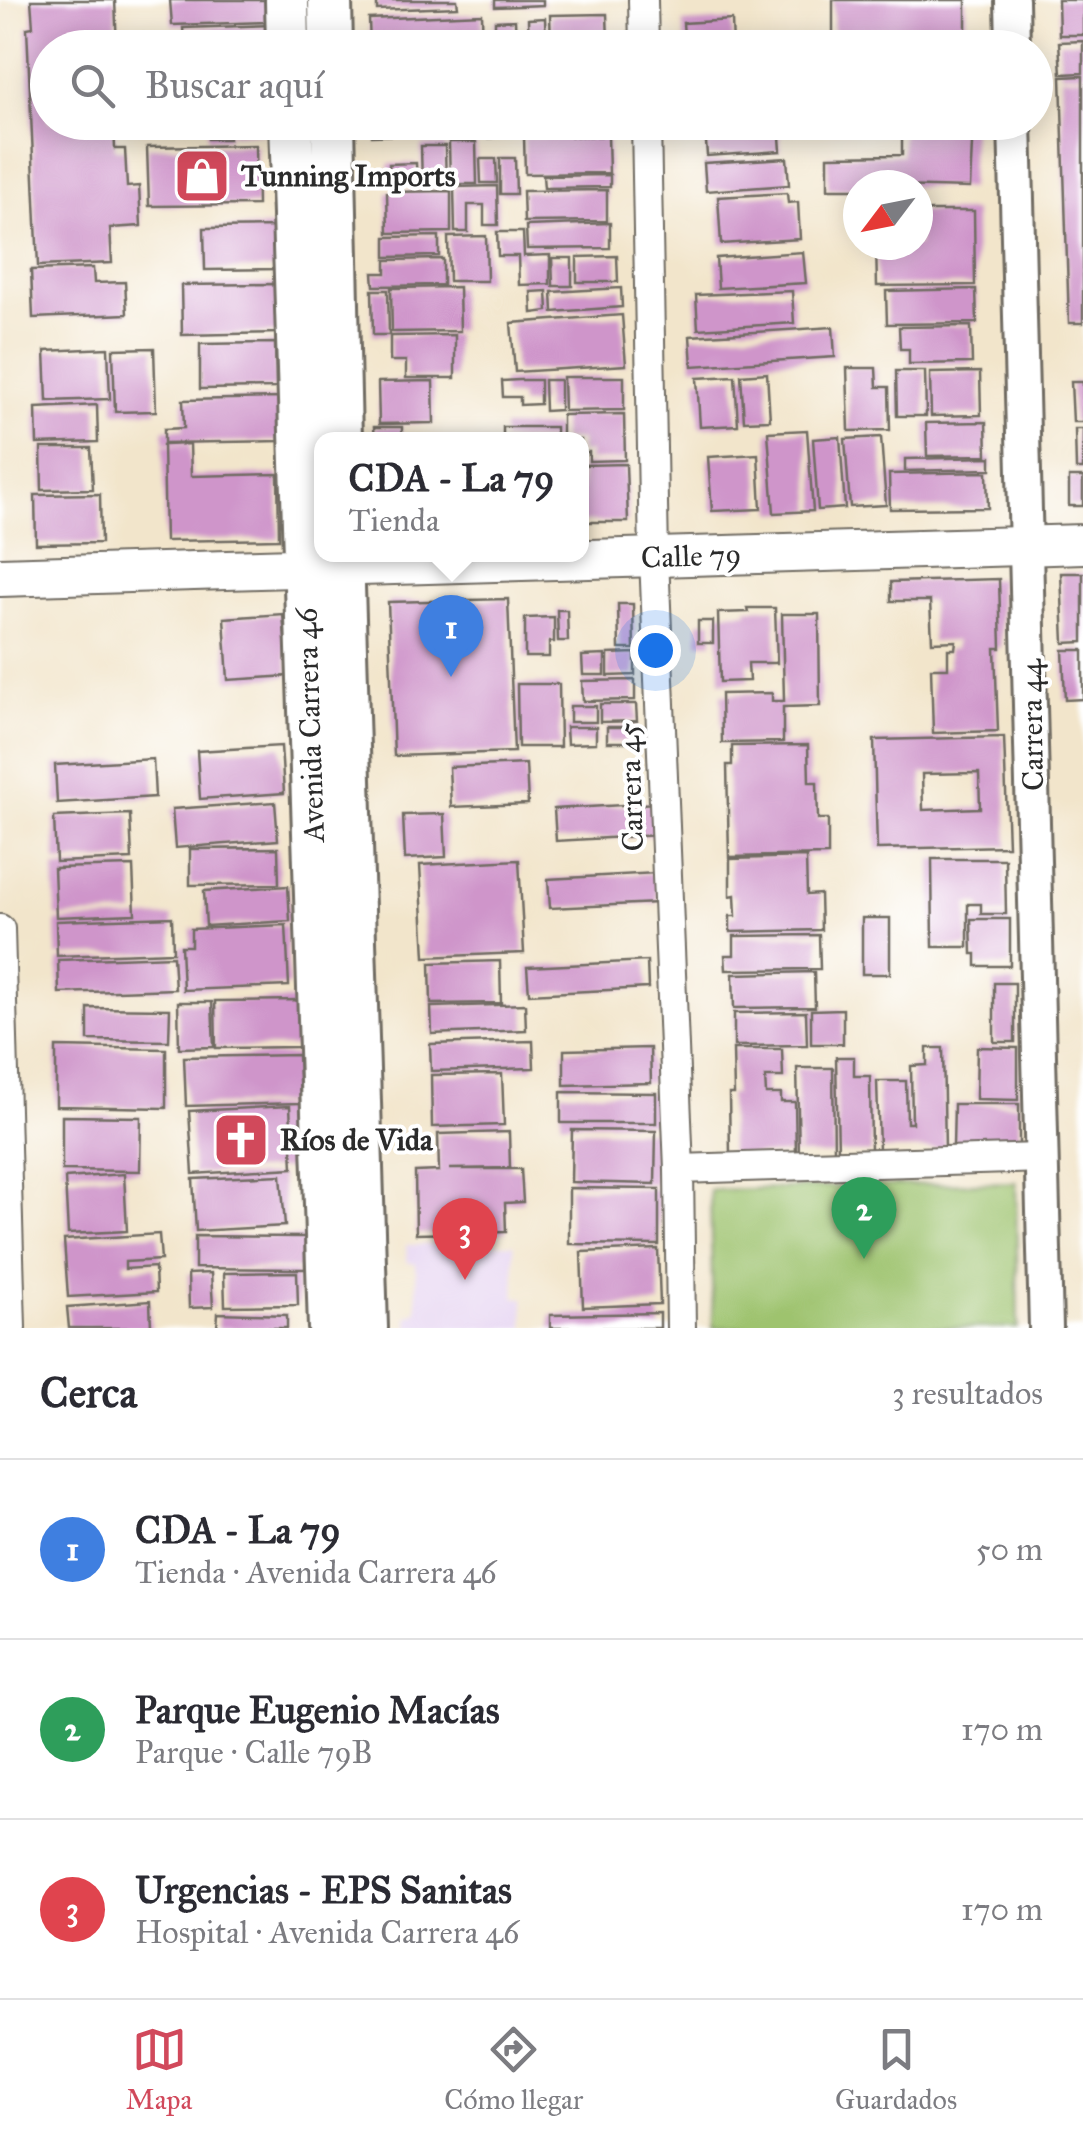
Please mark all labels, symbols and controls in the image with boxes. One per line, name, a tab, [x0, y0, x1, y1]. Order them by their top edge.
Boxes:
search box	[30, 30, 1053, 140]
icon: search	[65, 58, 120, 113]
text: Buscar aquí	[145, 62, 324, 108]
shop icon: Tunning Imports	[172, 146, 232, 206]
place label: Tunning Imports	[241, 158, 456, 194]
north arrow	[843, 170, 933, 260]
popup	[314, 432, 589, 562]
text: CDA - La 79	[349, 455, 554, 501]
text: Tienda	[349, 501, 439, 540]
street label: Calle 79	[640, 536, 742, 577]
pin: 1	[418, 594, 484, 677]
street label: Avenida Carrera 46	[288, 606, 332, 845]
your location	[630, 625, 681, 676]
street label: Carrera 44	[1013, 658, 1051, 791]
street label: Carrera 45	[611, 722, 651, 852]
church icon: Ríos de Vida	[211, 1110, 271, 1170]
place label: Ríos de Vida	[280, 1122, 434, 1158]
pin: 2	[832, 1176, 896, 1259]
pin: 3	[432, 1198, 498, 1280]
text: Cerca	[40, 1367, 137, 1419]
text: 3 resultados	[892, 1374, 1043, 1413]
text: CDA - La 79	[135, 1507, 341, 1553]
text: 1	[66, 1530, 79, 1569]
text: 50 m	[976, 1530, 1043, 1569]
text: Tienda · Avenida Carrera 46	[135, 1553, 497, 1592]
text: Parque Eugenio Macías	[135, 1687, 500, 1733]
text: 2	[65, 1710, 80, 1749]
text: 170 m	[961, 1710, 1043, 1749]
text: Parque · Calle 79B	[135, 1733, 373, 1772]
text: Urgencias - EPS Sanitas	[135, 1867, 512, 1913]
text: 3	[66, 1890, 79, 1929]
text: 170 m	[961, 1890, 1043, 1929]
text: Hospital · Avenida Carrera 46	[135, 1913, 519, 1952]
tab: Mapa	[126, 2022, 192, 2117]
tab: Cómo llegar	[444, 2022, 583, 2117]
tab: Guardados	[835, 2022, 957, 2117]

